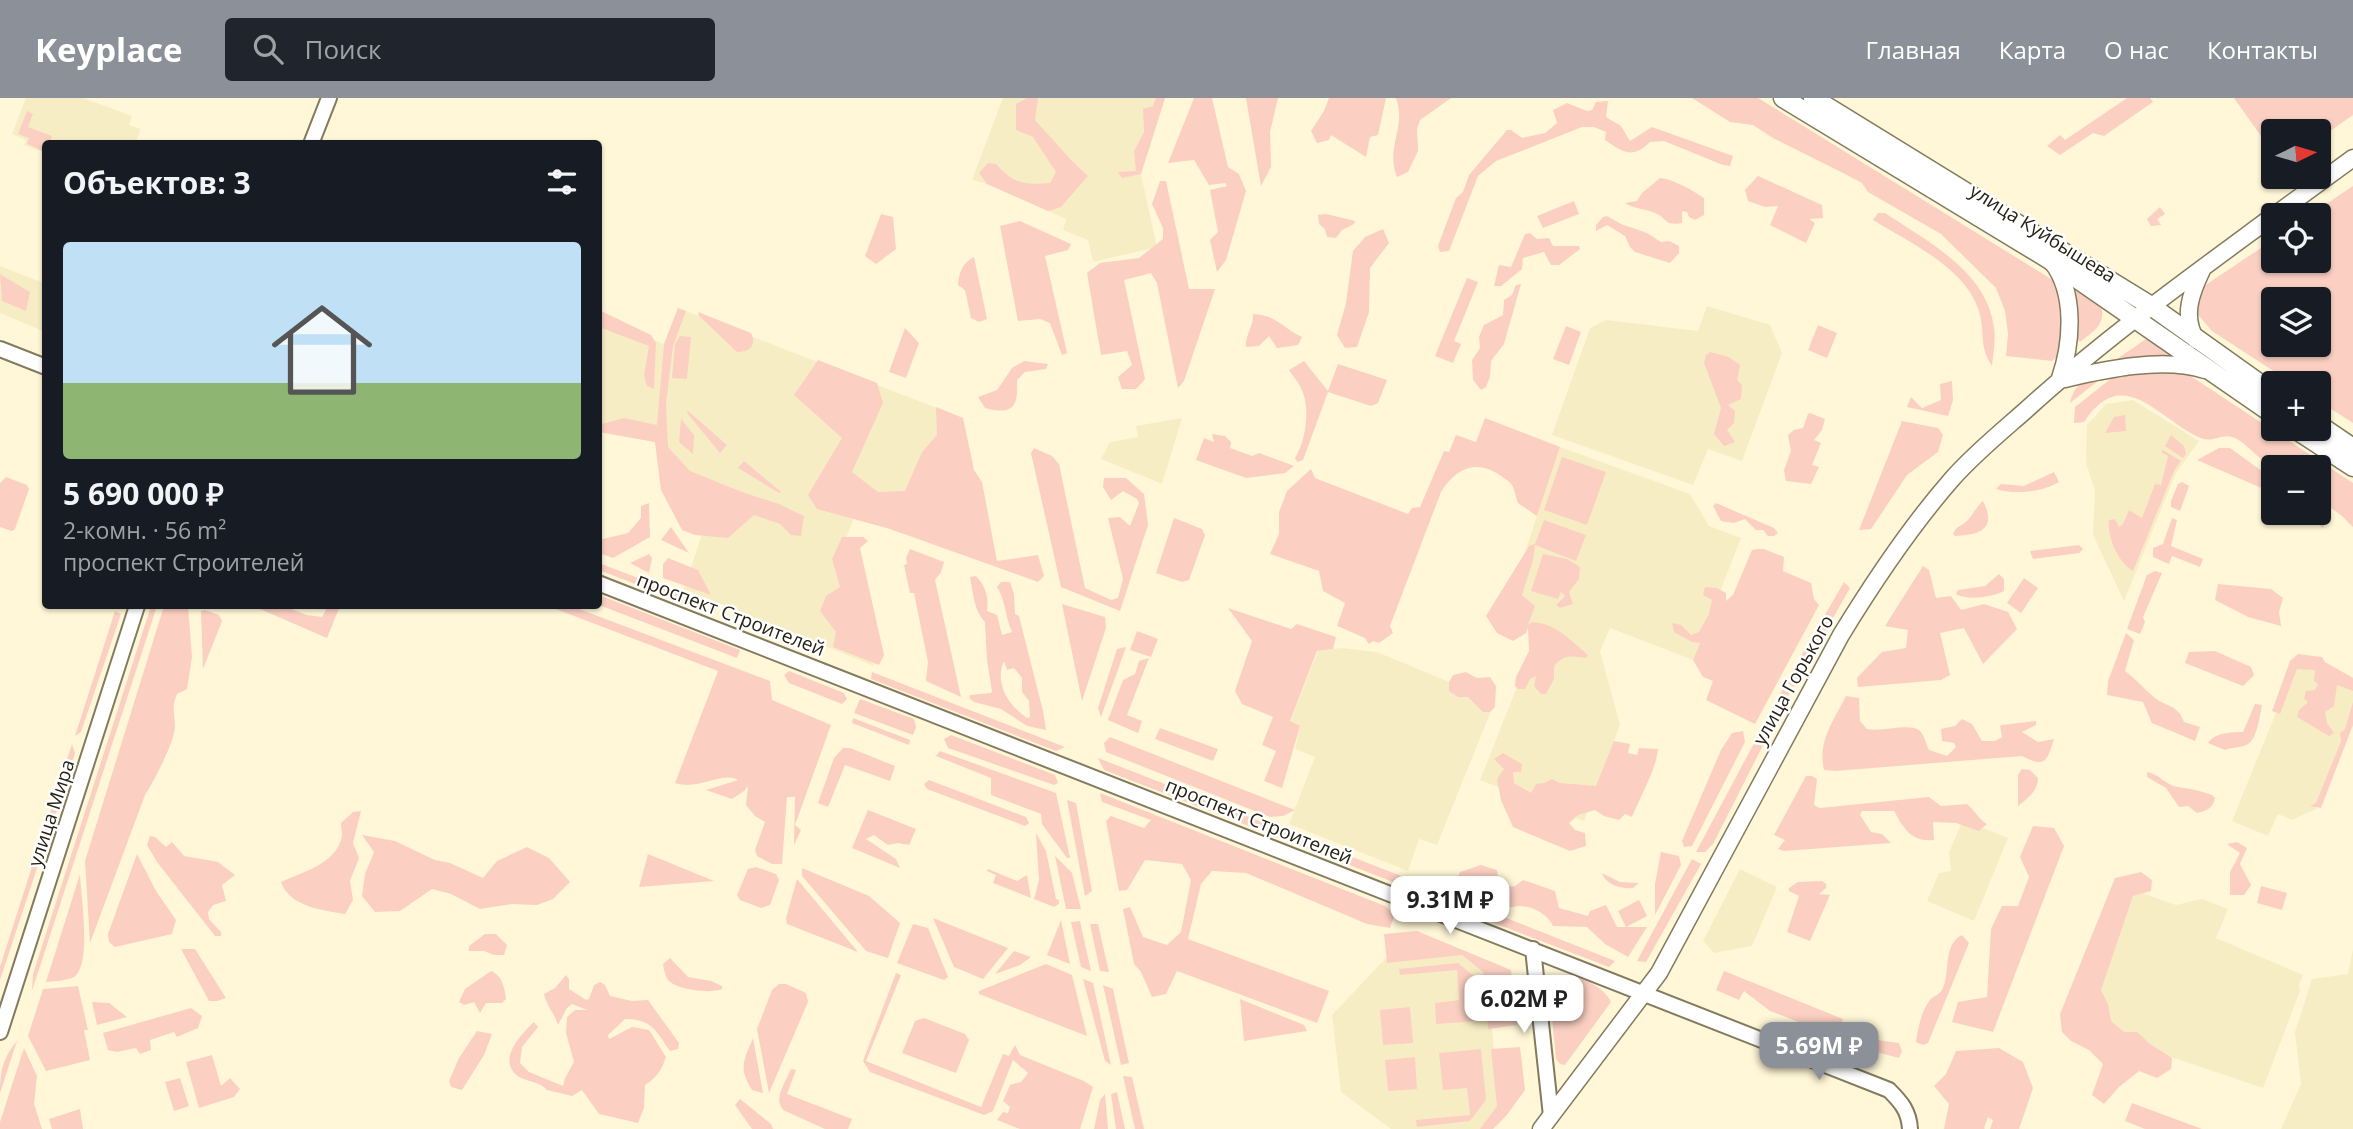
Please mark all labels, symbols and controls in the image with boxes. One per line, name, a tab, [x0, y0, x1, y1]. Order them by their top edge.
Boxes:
search box	[225, 18, 715, 81]
text: Keyplace	[35, 27, 183, 72]
icon: search	[249, 30, 287, 68]
text: Поиск	[305, 31, 382, 67]
text: Главная	[1866, 33, 1961, 66]
text: Карта	[1999, 33, 2066, 66]
text: О нас	[2104, 33, 2169, 66]
text: Контакты	[2207, 33, 2318, 66]
north arrow	[2261, 119, 2331, 189]
map controls	[2261, 119, 2331, 525]
text: Объектов: 3	[63, 162, 251, 203]
icon: filters	[543, 163, 581, 201]
street label: улица Куйбышева	[1965, 177, 2121, 289]
button: locate	[2261, 203, 2331, 273]
icon: home	[259, 287, 385, 413]
button: layers	[2261, 287, 2331, 357]
button: +	[2261, 371, 2331, 441]
button: −	[2261, 455, 2331, 525]
text: 5 690 000 ₽	[63, 473, 224, 514]
text: 2-комн. · 56 m²	[63, 514, 226, 546]
text: проспект Строителей	[63, 546, 304, 578]
street label: проспект Строителей	[633, 566, 829, 662]
street label: улица Горького	[1747, 610, 1839, 750]
street label: улица Мира	[21, 756, 81, 870]
street label: проспект Строителей	[1162, 772, 1356, 870]
pin: 9.31M ₽	[1385, 876, 1515, 936]
text: 9.31M ₽	[1406, 883, 1494, 915]
pin: 6.02M ₽	[1459, 976, 1589, 1035]
text: 6.02M ₽	[1480, 982, 1568, 1014]
pin: 5.69M ₽	[1754, 1023, 1884, 1082]
text: 5.69M ₽	[1775, 1029, 1863, 1061]

